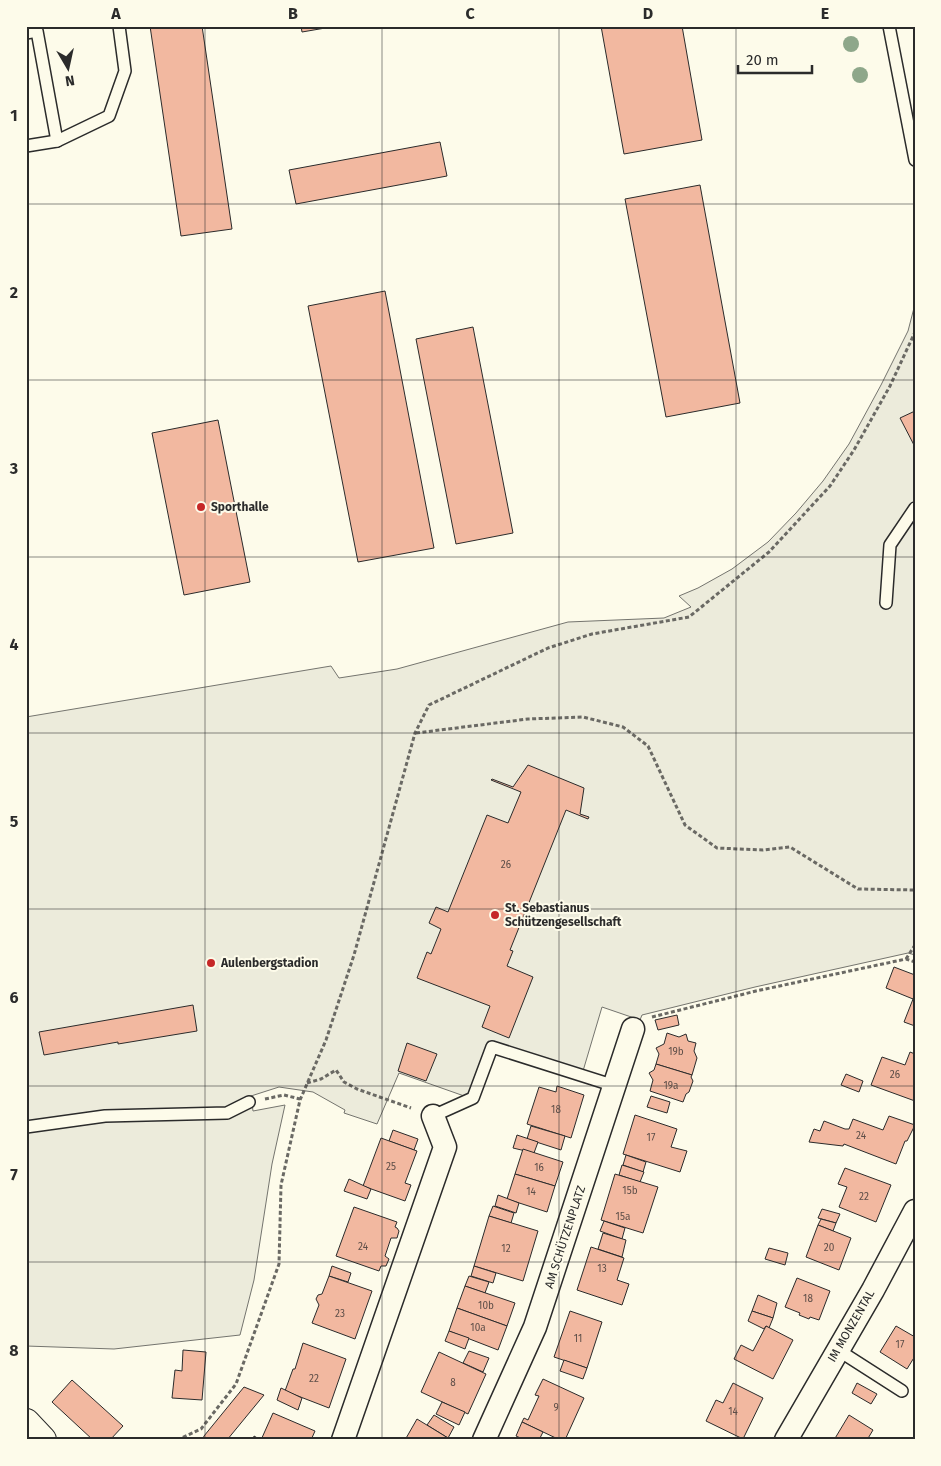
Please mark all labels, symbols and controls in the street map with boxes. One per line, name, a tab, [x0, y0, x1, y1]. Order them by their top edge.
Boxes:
text: A	[110, 4, 121, 23]
text: B	[288, 4, 298, 23]
text: C	[465, 4, 475, 23]
text: D	[643, 4, 653, 23]
text: E	[821, 4, 829, 23]
north arrow	[42, 42, 92, 92]
scale bar	[738, 42, 812, 74]
text: 20 m	[746, 51, 779, 69]
text: N	[64, 71, 76, 89]
text: 1	[10, 106, 18, 125]
text: 2	[10, 283, 18, 302]
text: 3	[9, 459, 18, 478]
place label: Sporthalle	[211, 500, 269, 514]
marker: Sporthalle	[195, 501, 207, 513]
text: 4	[9, 635, 19, 654]
text: 5	[10, 812, 19, 831]
house number: 26	[501, 859, 511, 871]
place label: St. Sebastianus Schützengesellschaft	[505, 901, 622, 929]
marker: St. Sebastianus Schützengesellschaft	[489, 909, 501, 921]
place label: Aulenbergstadion	[220, 956, 318, 970]
marker: Aulenbergstadion	[205, 957, 217, 969]
text: 6	[9, 988, 19, 1007]
house number: 19b	[668, 1046, 684, 1058]
house number: 26	[890, 1069, 900, 1081]
house number: 19a	[664, 1080, 678, 1092]
house number: 18	[551, 1104, 561, 1116]
house number: 24	[856, 1130, 867, 1142]
house number: 17	[647, 1132, 656, 1144]
house number: 25	[386, 1161, 396, 1173]
house number: 16	[534, 1162, 544, 1174]
text: 7	[10, 1165, 18, 1184]
street label: AM SCHÜTZENPLATZ	[540, 1183, 588, 1290]
house number: 15b	[622, 1185, 638, 1197]
house number: 14	[526, 1186, 537, 1198]
house number: 22	[859, 1191, 869, 1203]
house number: 15a	[616, 1211, 630, 1223]
house number: 24	[358, 1241, 369, 1253]
house number: 20	[824, 1242, 835, 1254]
house number: 12	[501, 1243, 511, 1255]
house number: 13	[597, 1263, 607, 1275]
street label: IM MONZENTAL	[825, 1287, 877, 1365]
house number: 18	[803, 1293, 813, 1305]
house number: 10b	[478, 1300, 494, 1312]
house number: 23	[335, 1308, 345, 1320]
house number: 10a	[470, 1322, 486, 1334]
house number: 11	[574, 1333, 582, 1345]
house number: 17	[896, 1339, 905, 1351]
text: 8	[9, 1341, 19, 1360]
house number: 22	[309, 1373, 319, 1385]
house number: 8	[450, 1377, 456, 1389]
house number: 9	[553, 1402, 559, 1414]
house number: 14	[728, 1406, 739, 1418]

